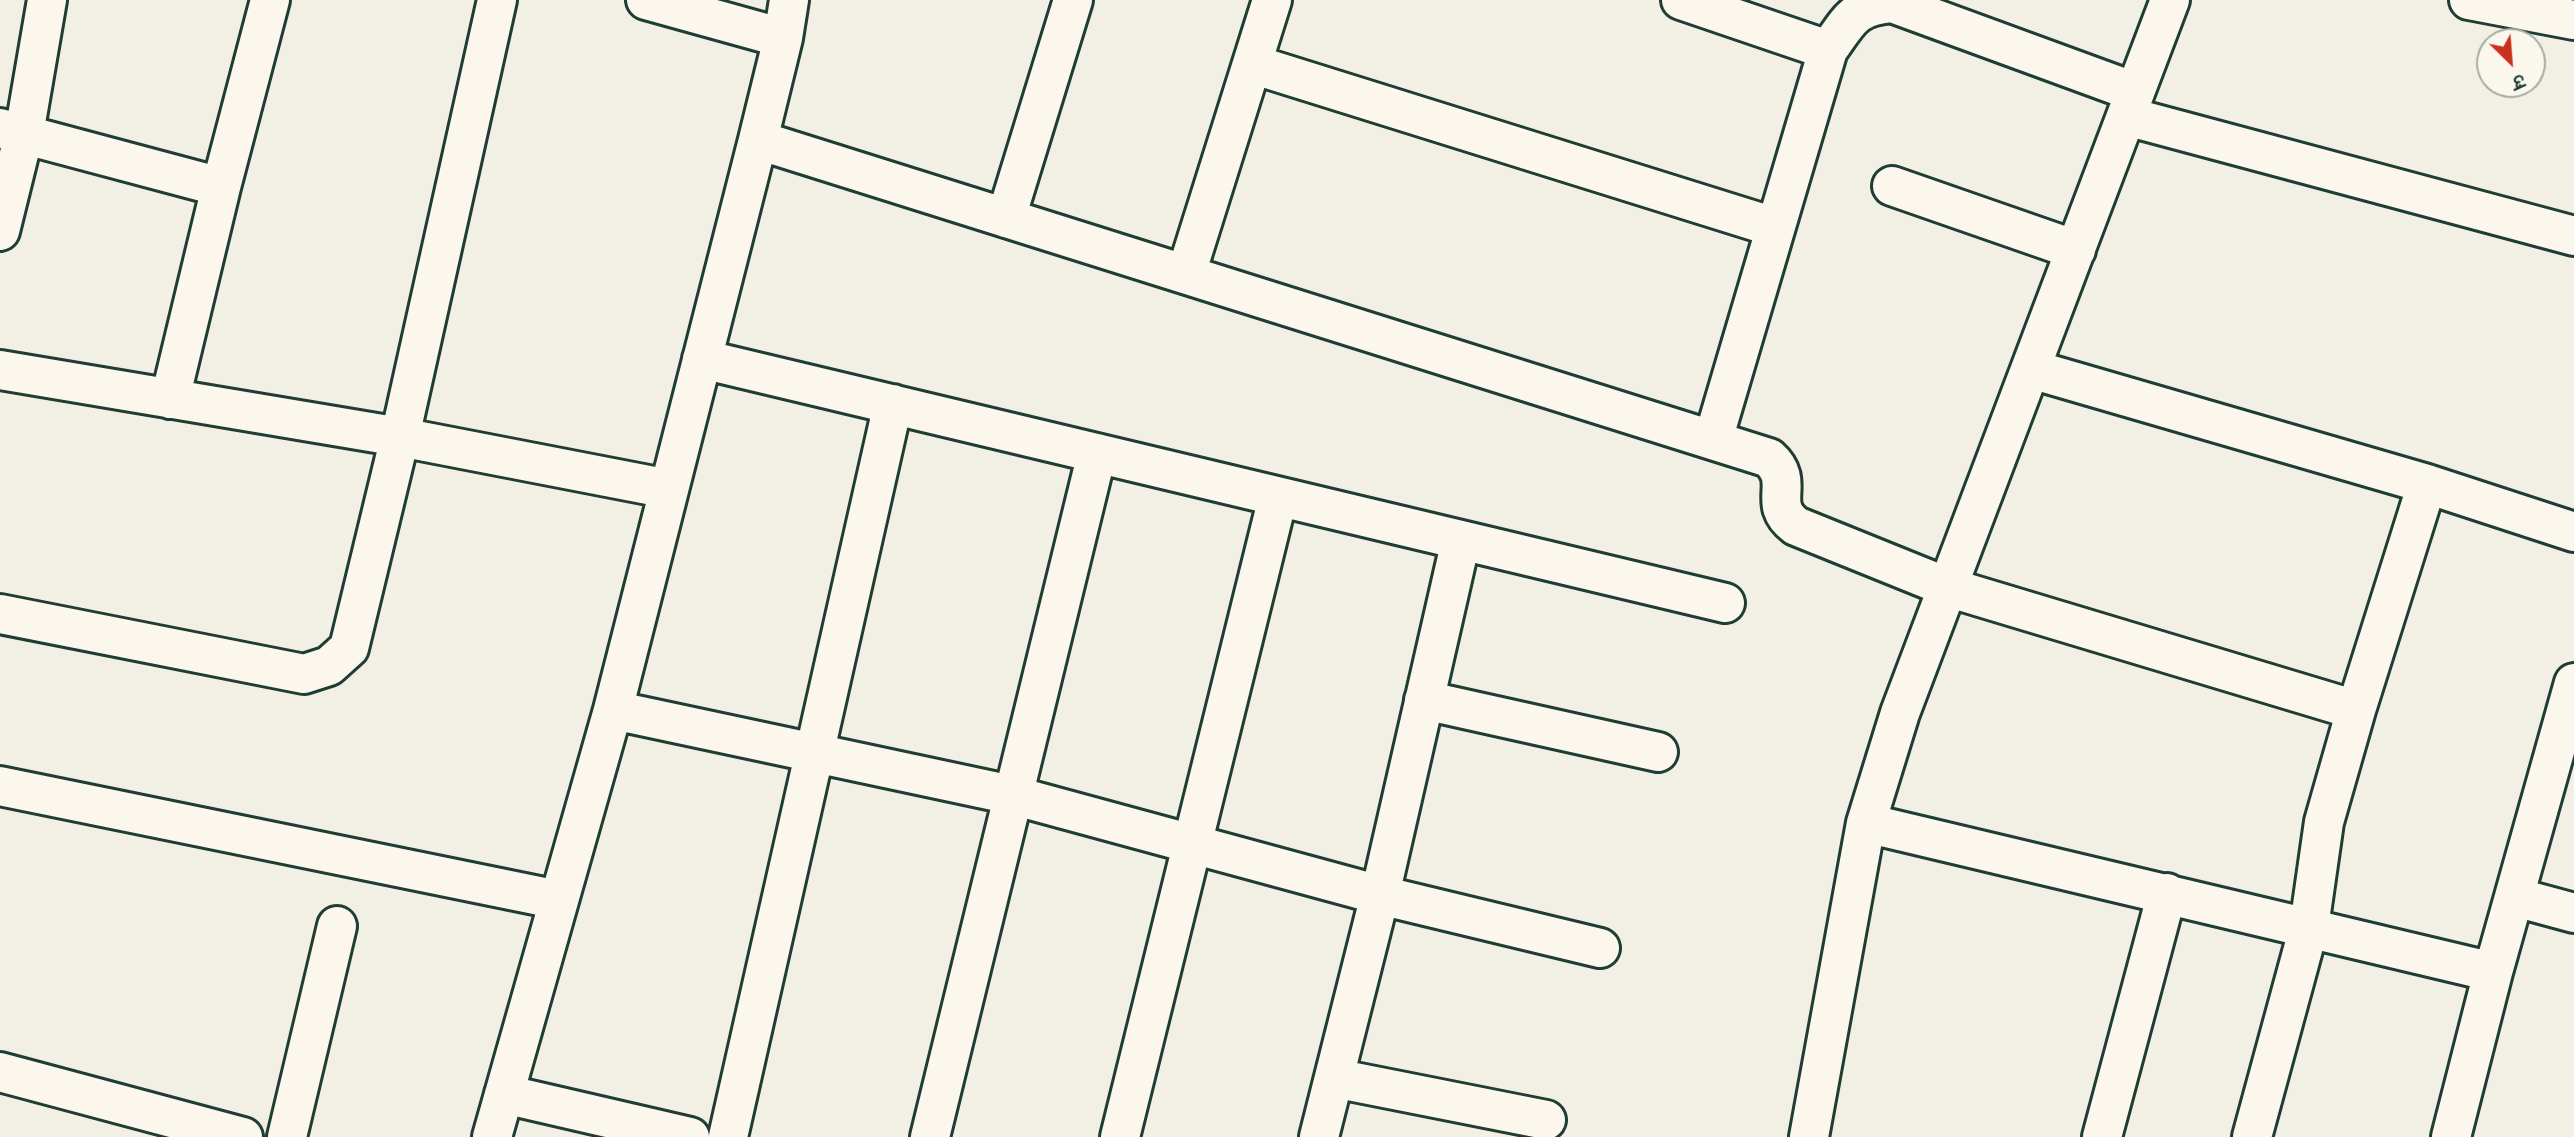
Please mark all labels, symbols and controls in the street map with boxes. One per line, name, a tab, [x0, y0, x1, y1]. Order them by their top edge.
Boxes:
north arrow	[2476, 28, 2546, 98]
text: उ	[2507, 64, 2531, 96]

